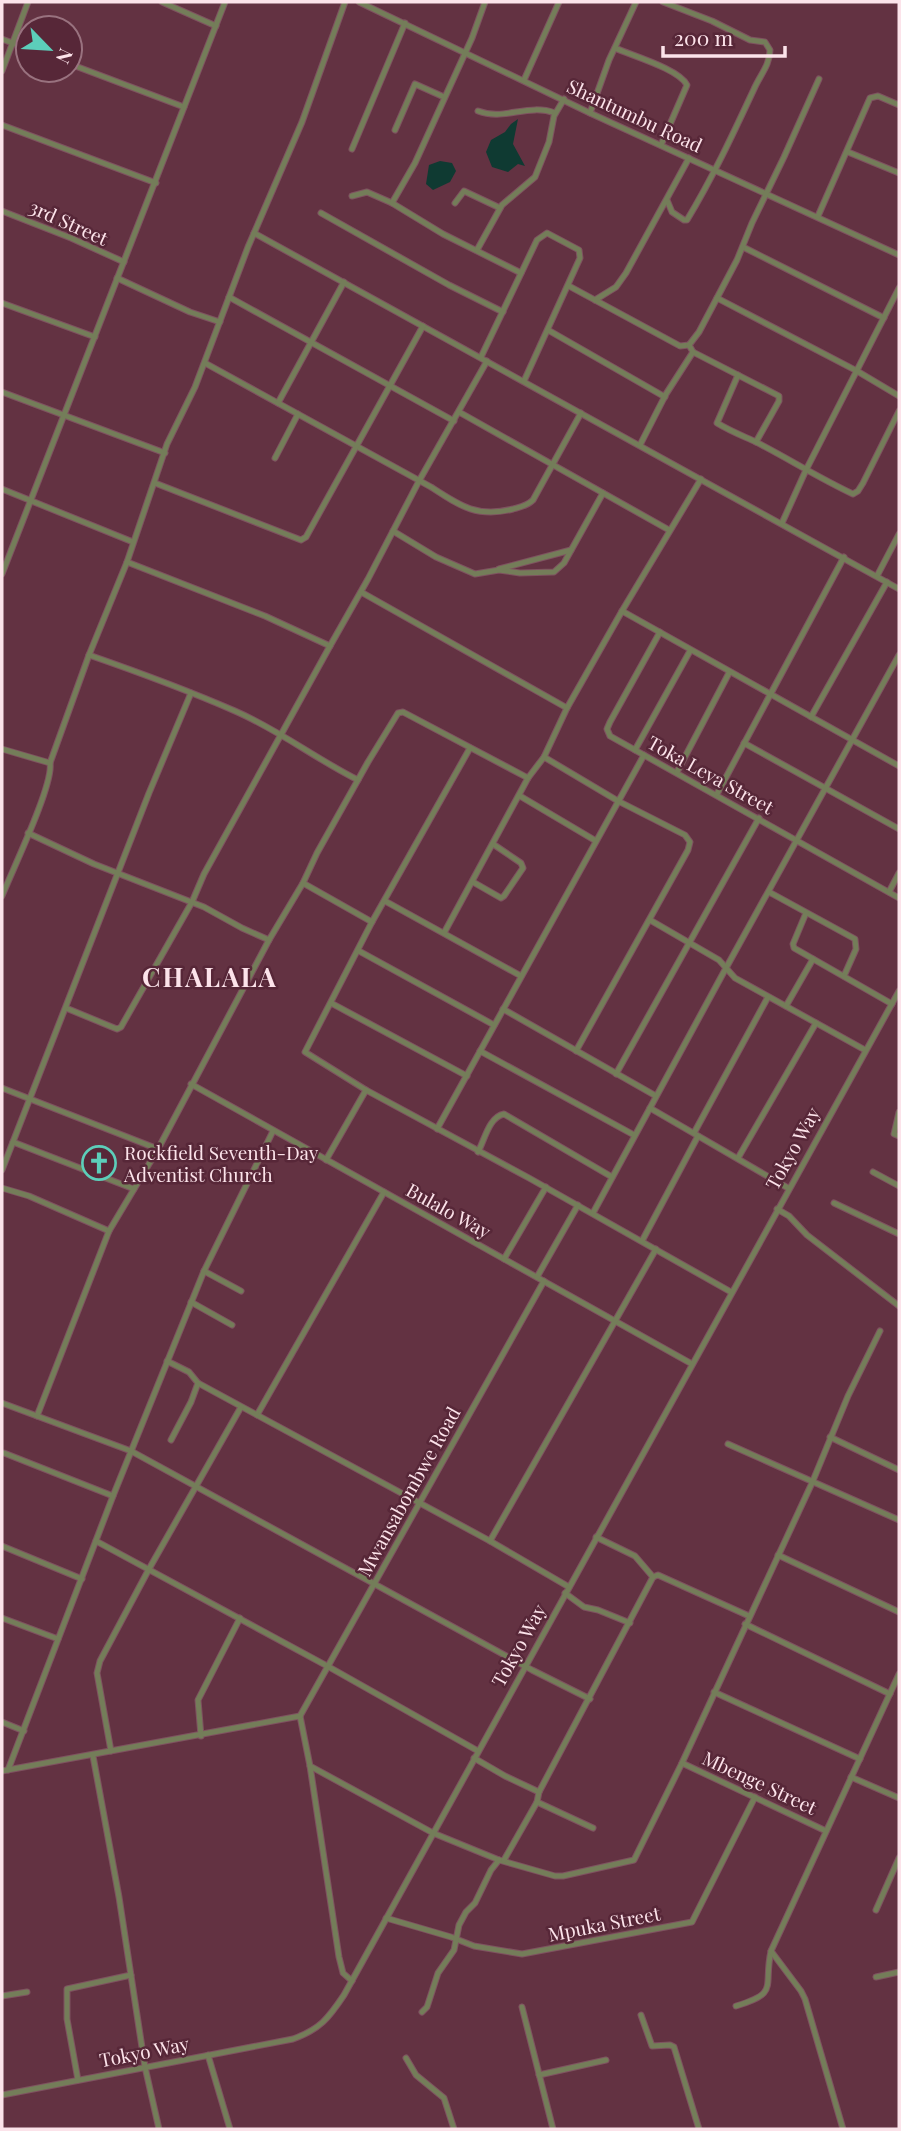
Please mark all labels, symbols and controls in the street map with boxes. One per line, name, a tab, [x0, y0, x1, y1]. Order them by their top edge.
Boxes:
north arrow	[14, 14, 84, 84]
scale bar	[663, 14, 786, 58]
text: 200 m	[674, 23, 733, 51]
text: N	[51, 45, 80, 69]
street label: Shantumbu Road	[563, 72, 707, 158]
street label: 3rd Street	[26, 193, 113, 251]
street label: Toka Leya Street	[643, 729, 779, 820]
district label: CHALALA	[142, 959, 278, 994]
street label: Tokyo Way	[759, 1102, 826, 1194]
place label: Rockfield Seventh-Day Adventist Church	[123, 1139, 319, 1187]
church icon: Rockfield Seventh-Day Adventist Church	[80, 1144, 118, 1182]
street label: Bulalo Way	[402, 1176, 496, 1244]
street label: Mwansabombwe Road	[351, 1402, 465, 1580]
street label: Tokyo Way	[485, 1599, 552, 1691]
street label: Mbenge Street	[699, 1744, 822, 1820]
street label: Mpuka Street	[546, 1899, 663, 1947]
street label: Tokyo Way	[97, 2030, 191, 2072]

